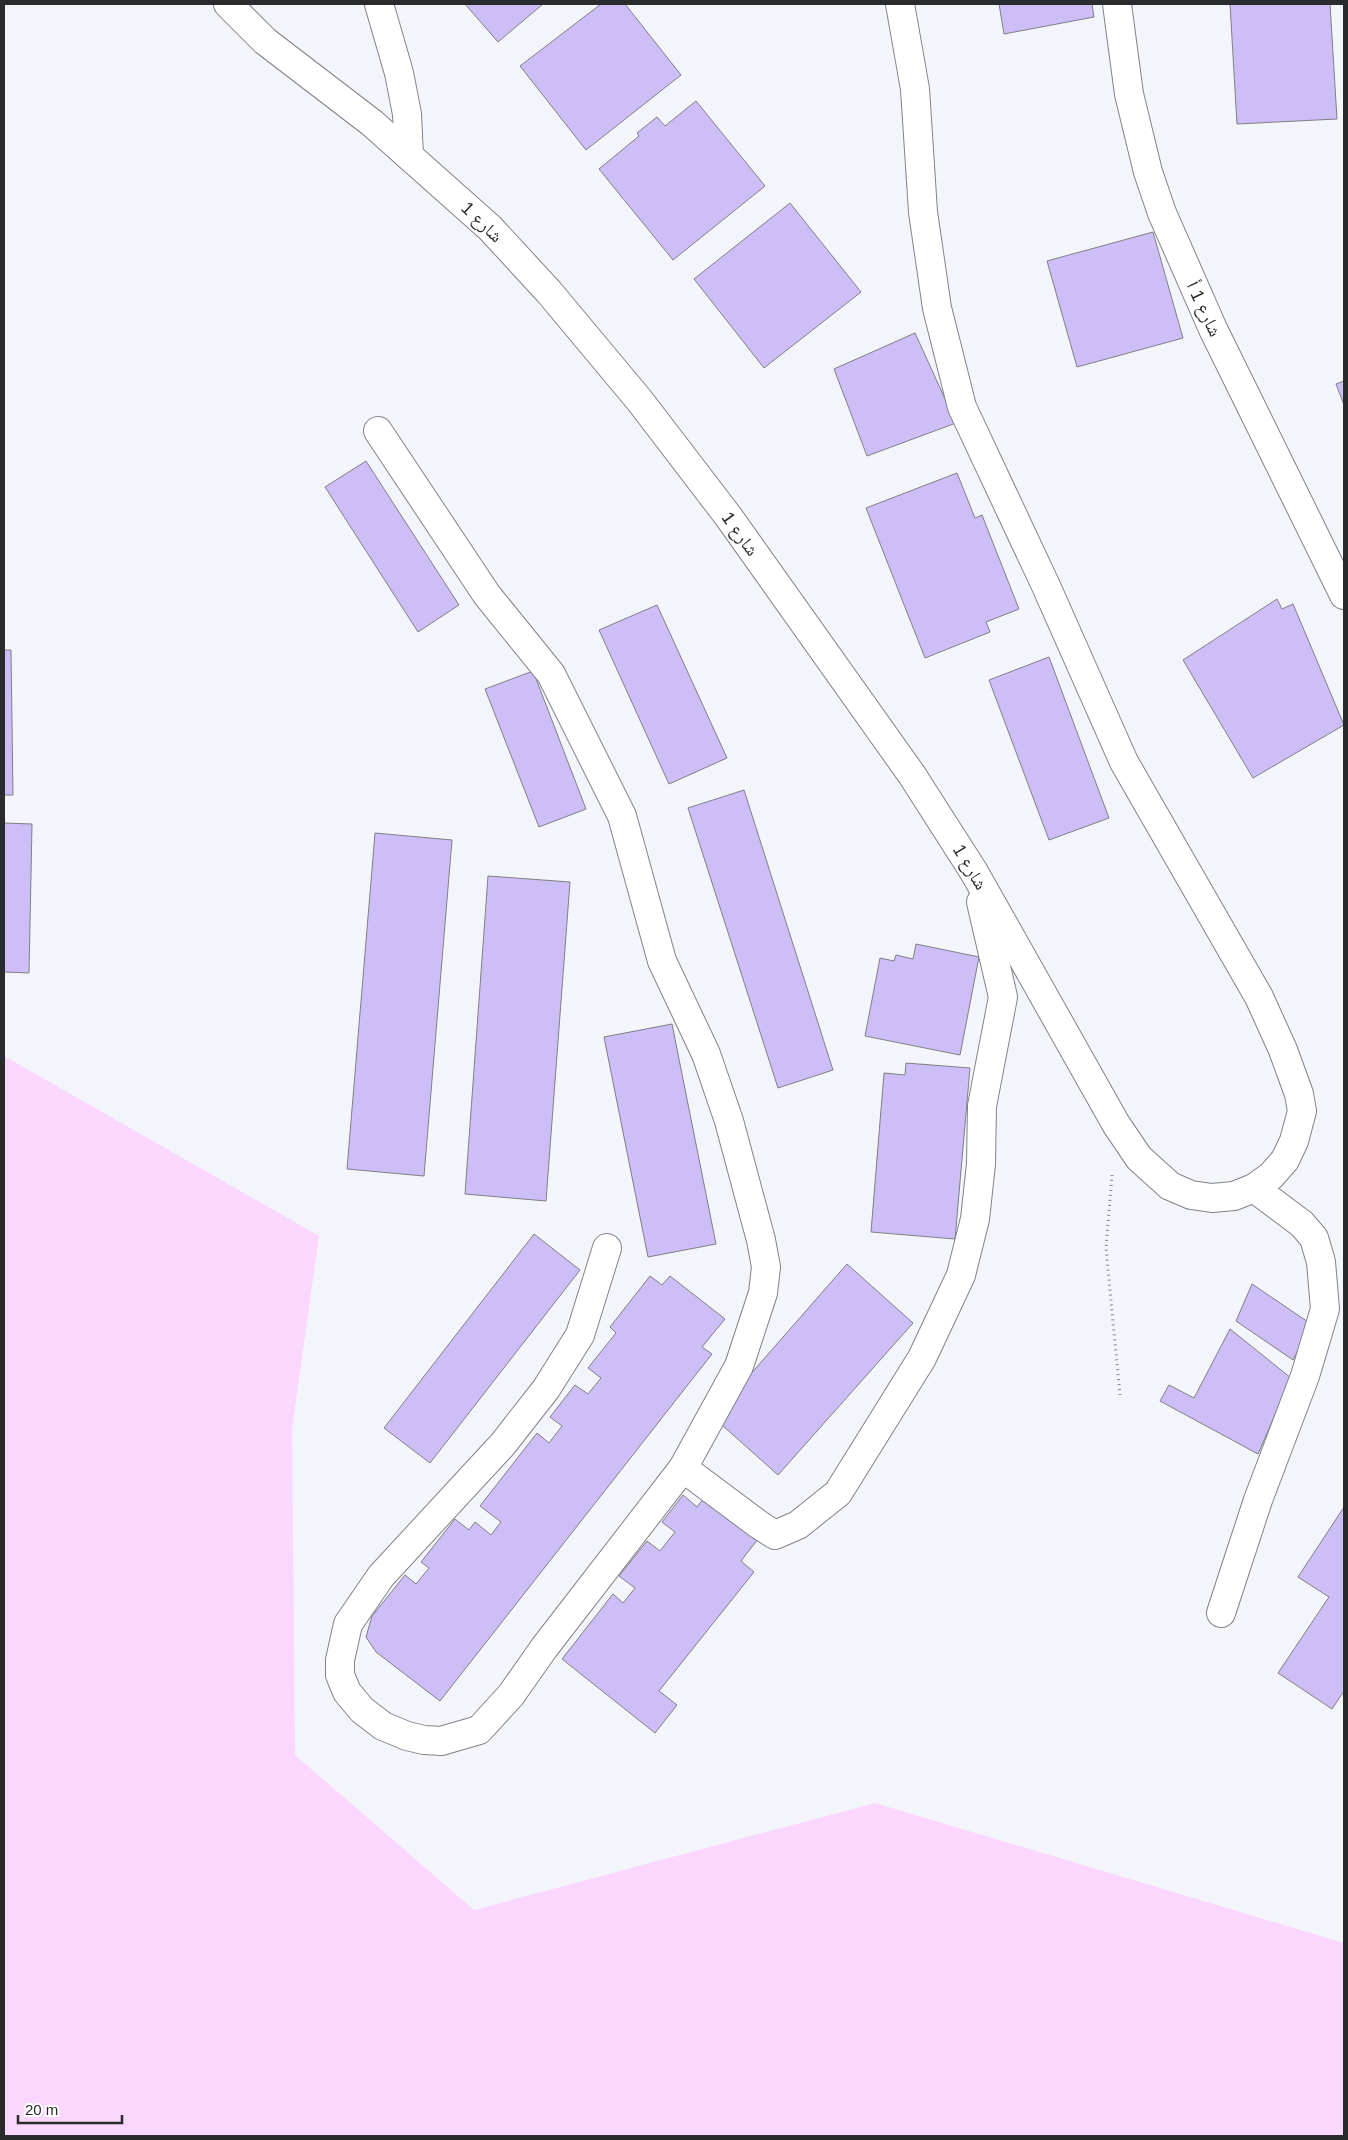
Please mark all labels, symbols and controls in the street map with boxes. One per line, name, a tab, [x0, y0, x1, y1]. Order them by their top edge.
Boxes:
street label: شارع 1	[457, 198, 507, 247]
street label: شارع 1 أ	[1182, 278, 1226, 340]
street label: شارع 1	[717, 508, 763, 560]
street label: شارع 1	[948, 841, 991, 894]
scale bar	[18, 2092, 121, 2124]
text: 20 m	[25, 2101, 58, 2118]

